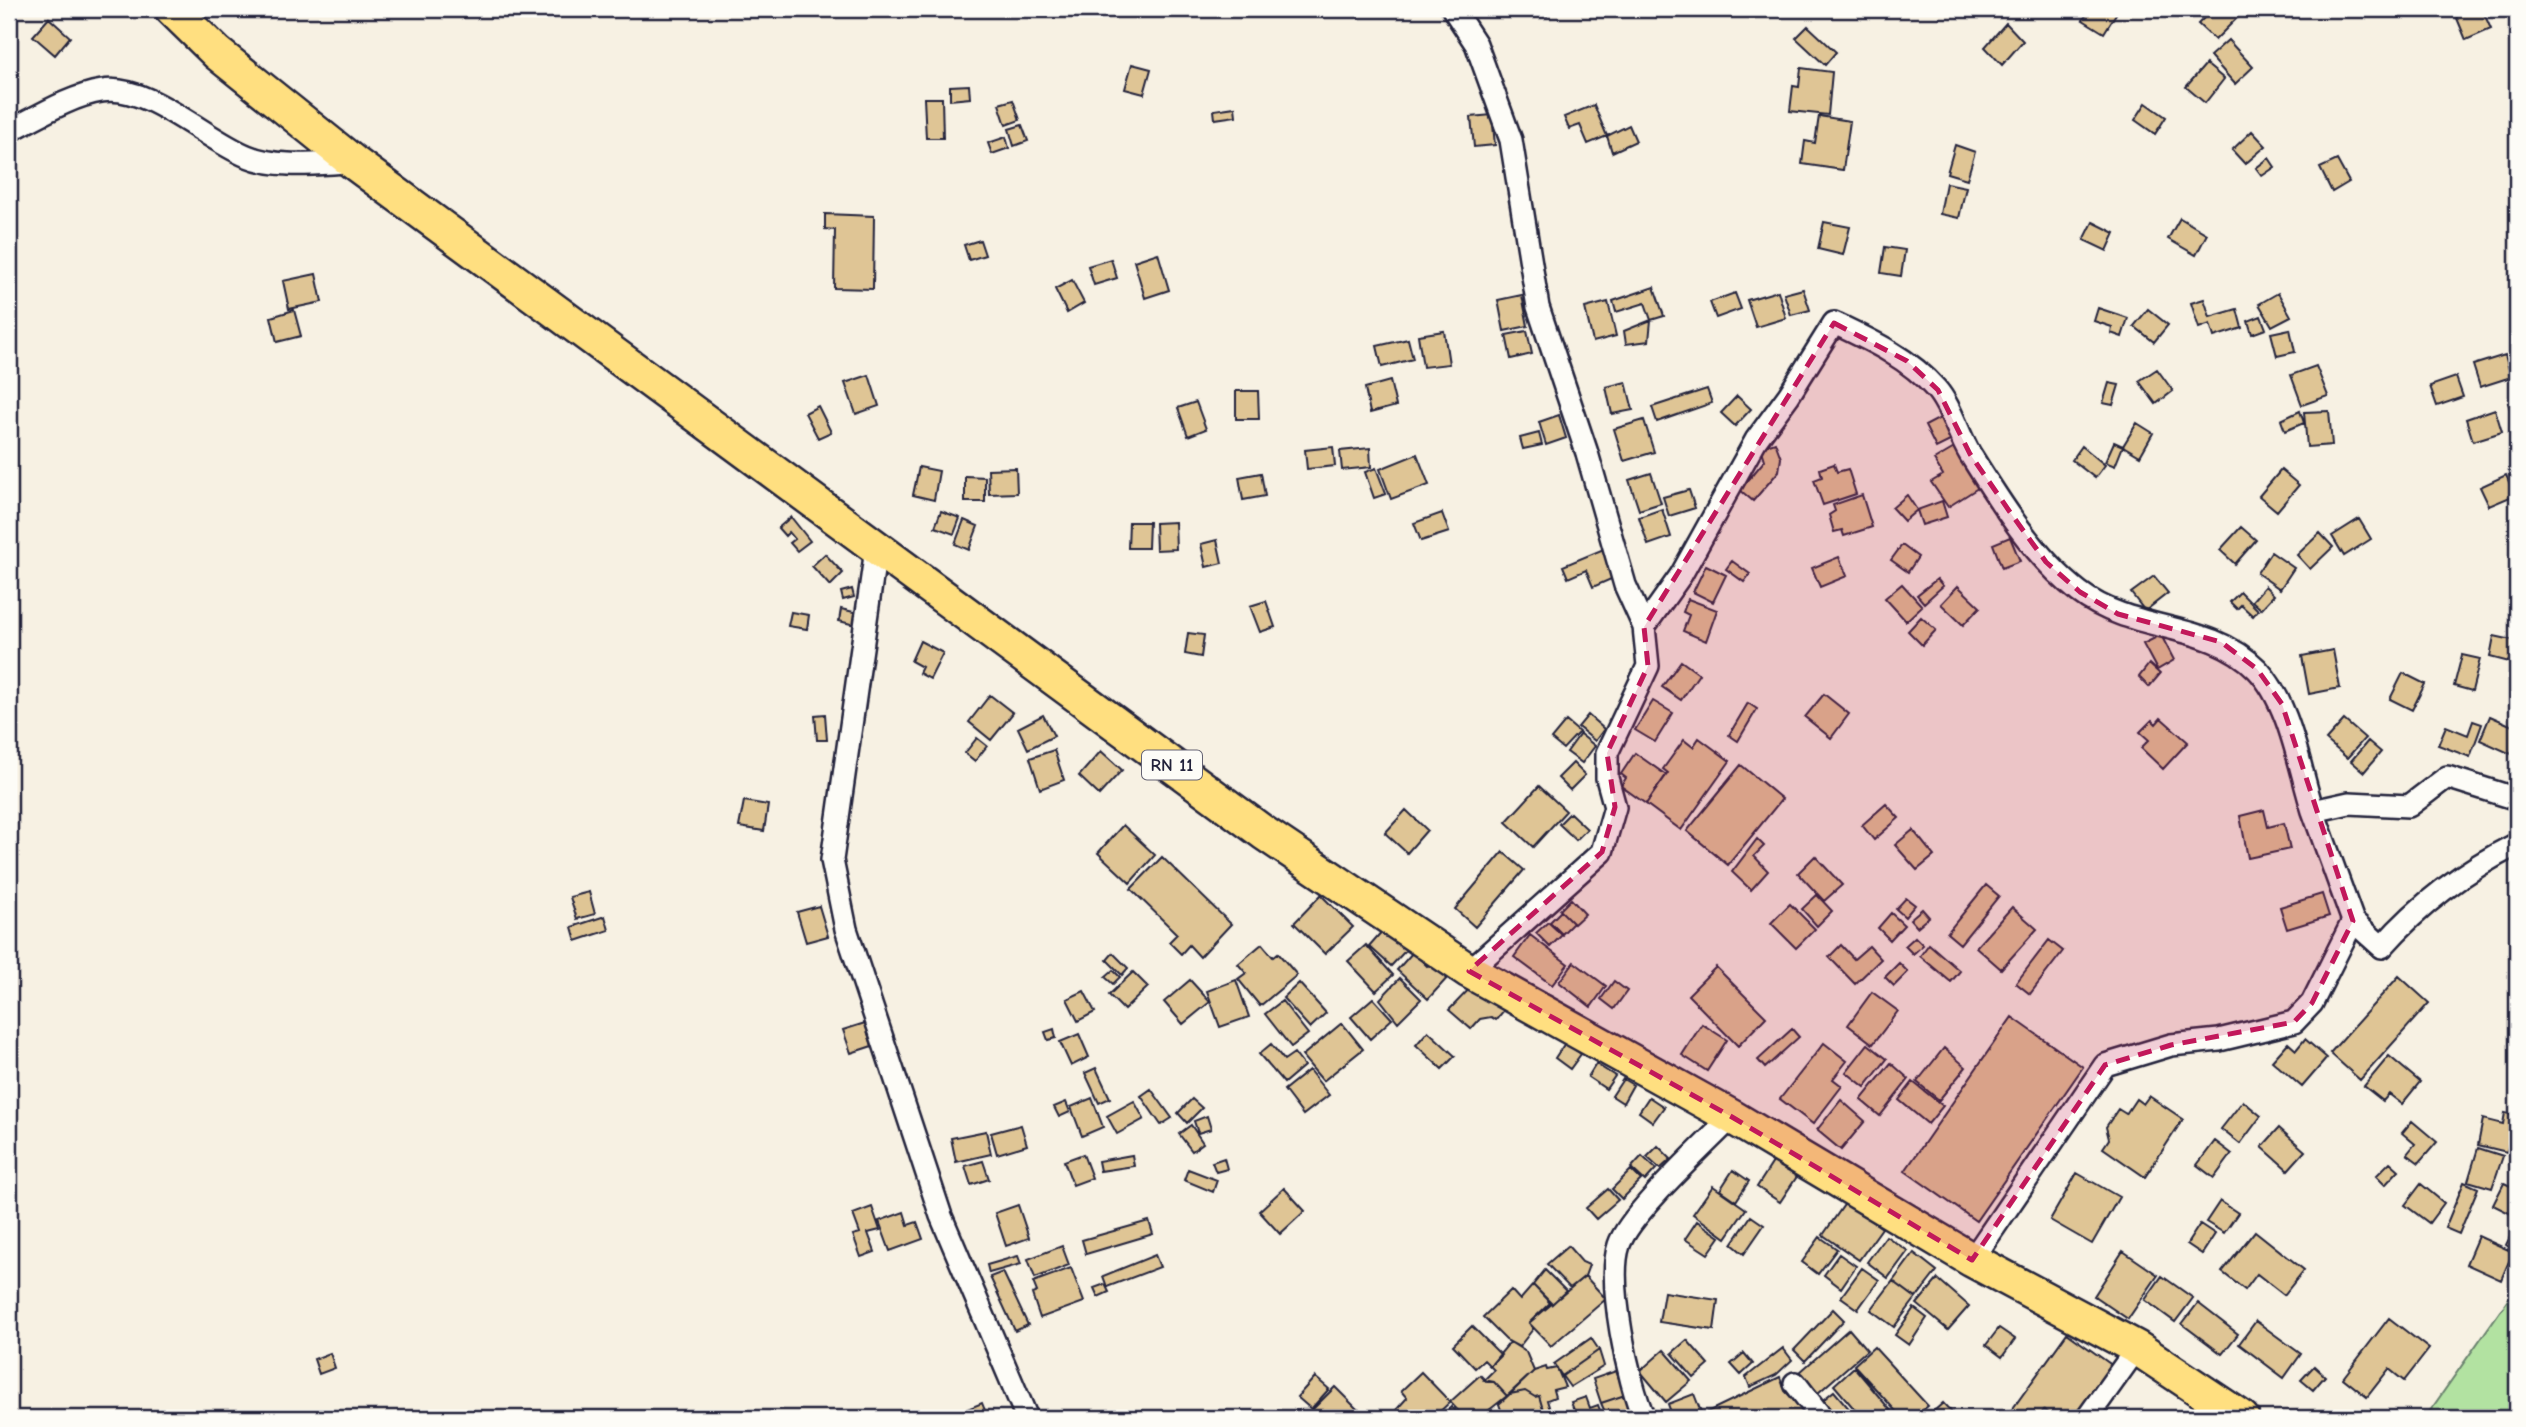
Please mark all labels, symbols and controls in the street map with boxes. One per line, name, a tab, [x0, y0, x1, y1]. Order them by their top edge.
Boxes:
road number: RN 11	[1142, 750, 1202, 780]

